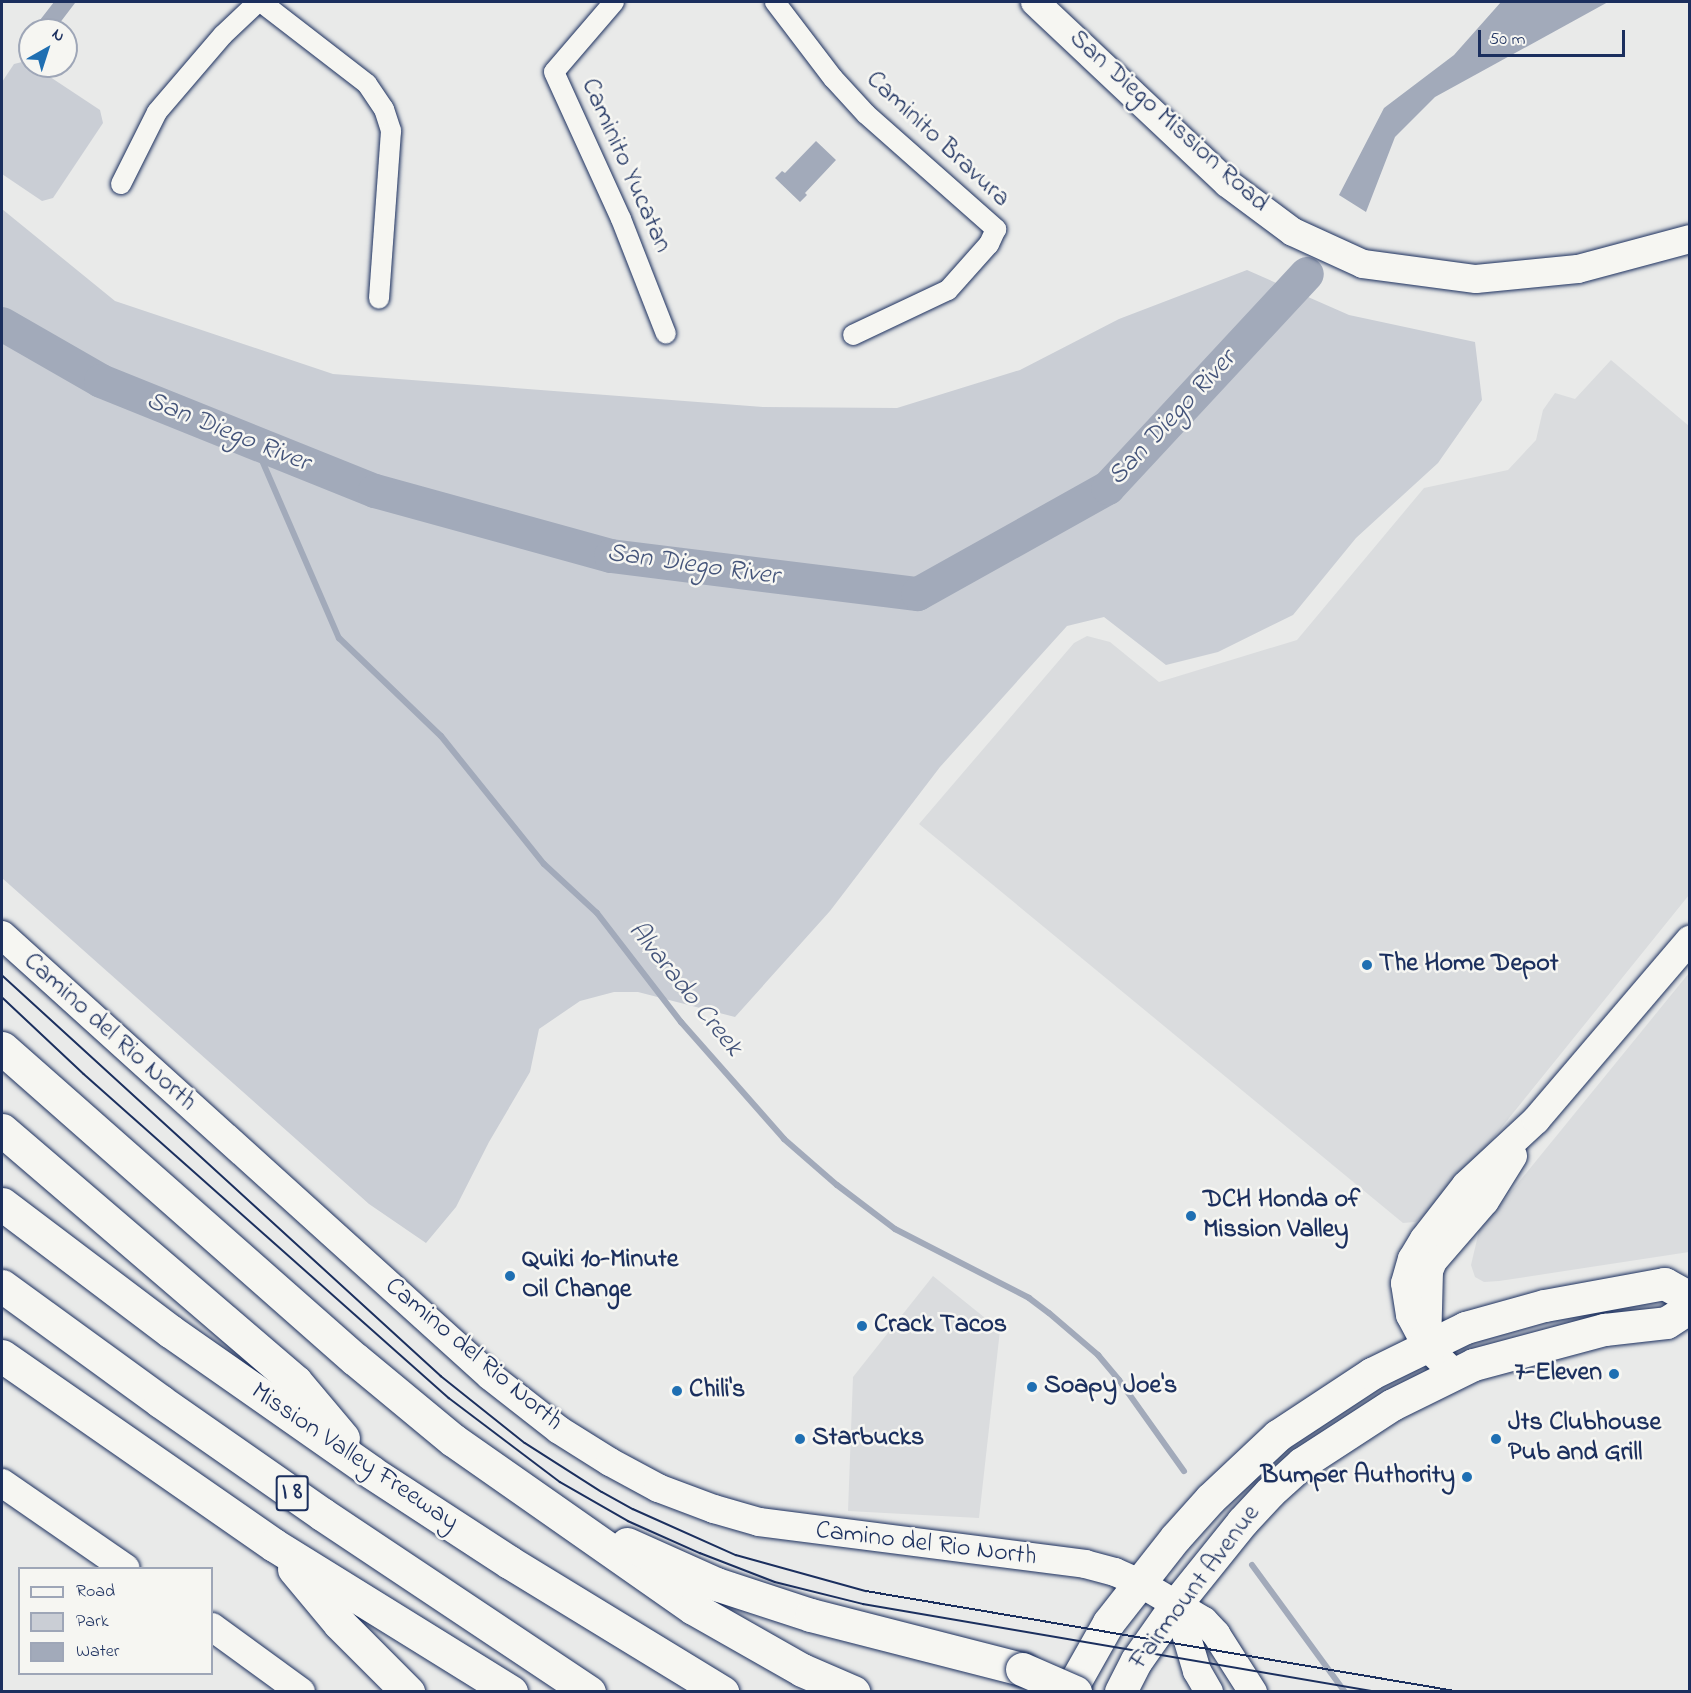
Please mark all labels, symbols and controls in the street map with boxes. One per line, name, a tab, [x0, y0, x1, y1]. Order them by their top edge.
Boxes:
north arrow	[18, 18, 78, 78]
scale bar	[1481, 18, 1628, 56]
text: N	[46, 23, 70, 48]
street label: San Diego Mission Road	[1062, 24, 1274, 220]
text: 50 m	[1489, 27, 1526, 53]
street label: Caminito Bravura	[858, 65, 1016, 215]
street label: Caminito Yucatan	[573, 74, 677, 258]
water label: San Diego River	[1101, 344, 1243, 492]
water label: San Diego River	[142, 385, 314, 479]
water label: San Diego River	[605, 537, 781, 593]
water label: Alvarado Creek	[621, 915, 749, 1063]
street label: Camino del Rio North	[16, 947, 202, 1119]
place label: The Home Depot	[1379, 949, 1558, 981]
marker: The Home Depot	[1360, 958, 1374, 972]
place label: DCH Honda of Mission Valley	[1203, 1185, 1360, 1246]
marker: DCH Honda of Mission Valley	[1184, 1209, 1198, 1223]
place label: Quiki 10-Minute Oil Change	[522, 1245, 678, 1306]
marker: Quiki 10-Minute Oil Change	[503, 1269, 517, 1283]
street label: Camino del Rio North	[378, 1272, 568, 1438]
place label: Crack Tacos	[874, 1310, 1007, 1342]
marker: Crack Tacos	[855, 1319, 869, 1333]
place label: 7-Eleven	[1514, 1358, 1602, 1390]
marker: 7-Eleven	[1607, 1367, 1621, 1381]
place label: Soapy Joe's	[1044, 1371, 1177, 1403]
place label: Chili's	[689, 1375, 745, 1407]
street label: Mission Valley Freeway	[244, 1377, 464, 1539]
marker: Soapy Joe's	[1025, 1380, 1039, 1394]
marker: Chili's	[670, 1384, 684, 1398]
place label: Jts Clubhouse Pub and Grill	[1508, 1408, 1661, 1470]
place label: Starbucks	[812, 1423, 924, 1455]
marker: Starbucks	[793, 1432, 807, 1446]
marker: Jts Clubhouse Pub and Grill	[1489, 1432, 1503, 1446]
place label: Bumper Authority	[1261, 1461, 1455, 1493]
marker: Bumper Authority	[1460, 1470, 1474, 1484]
road number: I 8	[276, 1472, 308, 1514]
street label: Fairmount Avenue	[1124, 1500, 1268, 1676]
street label: Camino del Rio North	[814, 1516, 1038, 1574]
legend	[18, 1567, 213, 1675]
text: Road	[76, 1579, 115, 1605]
text: Park	[76, 1609, 109, 1635]
text: Water	[76, 1639, 119, 1665]

